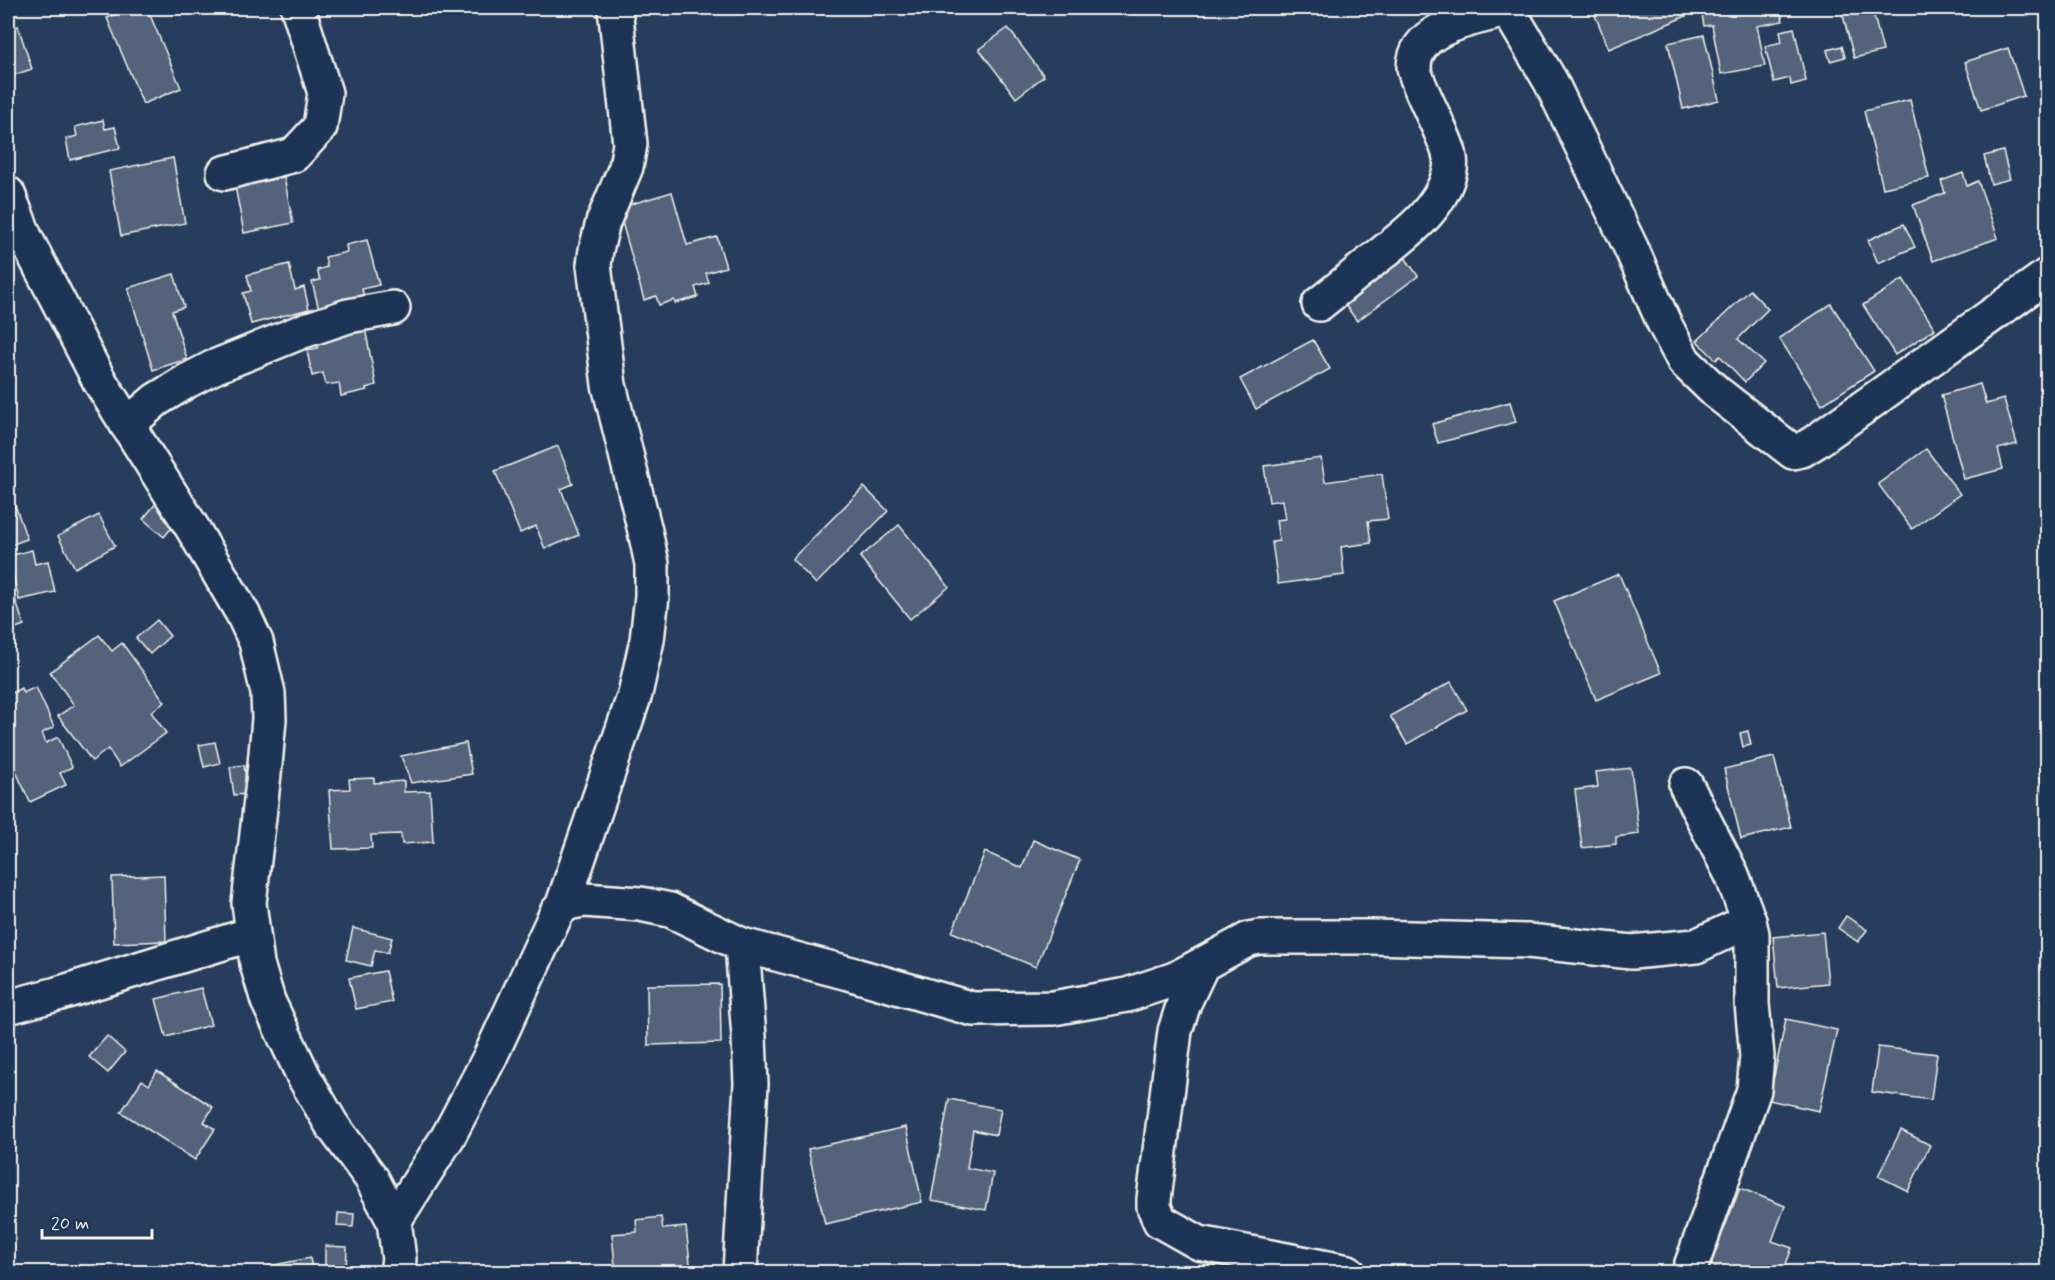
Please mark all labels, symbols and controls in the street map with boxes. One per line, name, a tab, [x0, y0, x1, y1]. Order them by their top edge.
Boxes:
scale bar	[42, 1202, 152, 1240]
text: 20 m	[51, 1212, 89, 1236]

